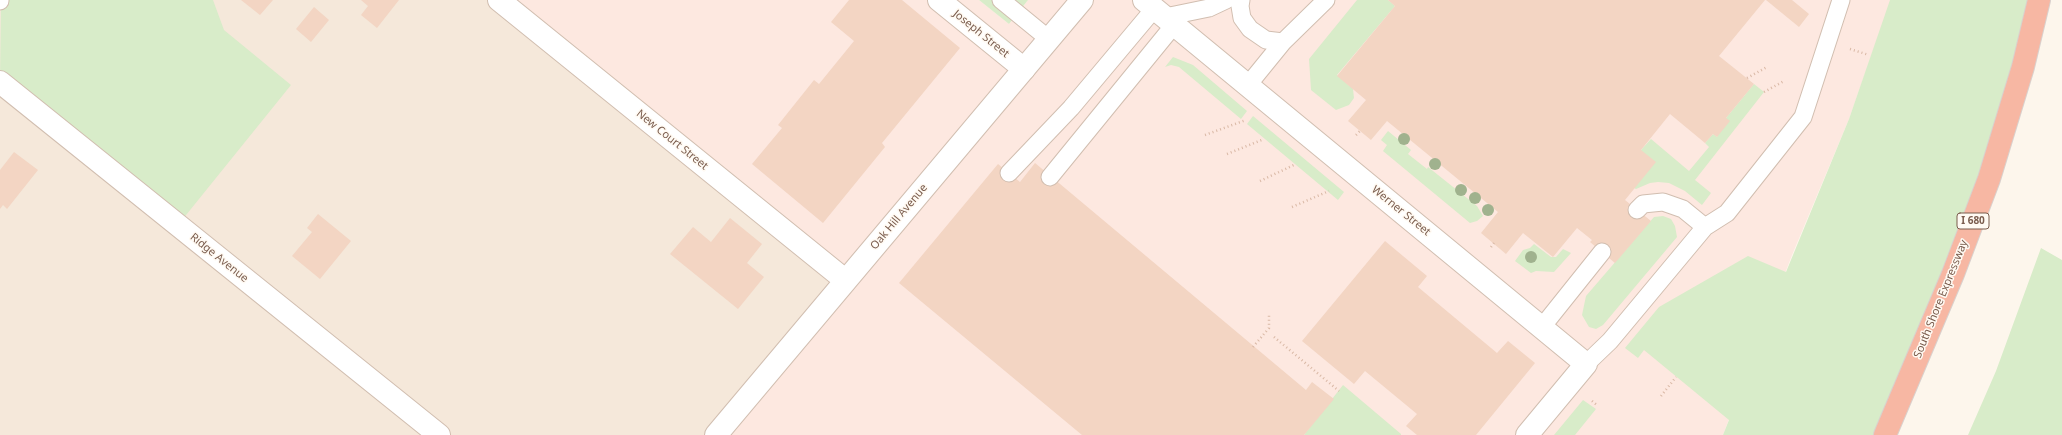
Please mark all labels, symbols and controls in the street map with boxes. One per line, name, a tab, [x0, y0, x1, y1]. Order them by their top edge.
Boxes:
street label: Joseph Street	[950, 7, 1012, 61]
street label: New Court Street	[634, 107, 710, 173]
street label: Oak Hill Avenue	[868, 181, 930, 253]
street label: Werner Street	[1369, 183, 1433, 239]
road number: I 680	[1957, 213, 1989, 229]
street label: Ridge Avenue	[187, 231, 251, 285]
street label: South Shore Expressway	[1911, 238, 1971, 360]

